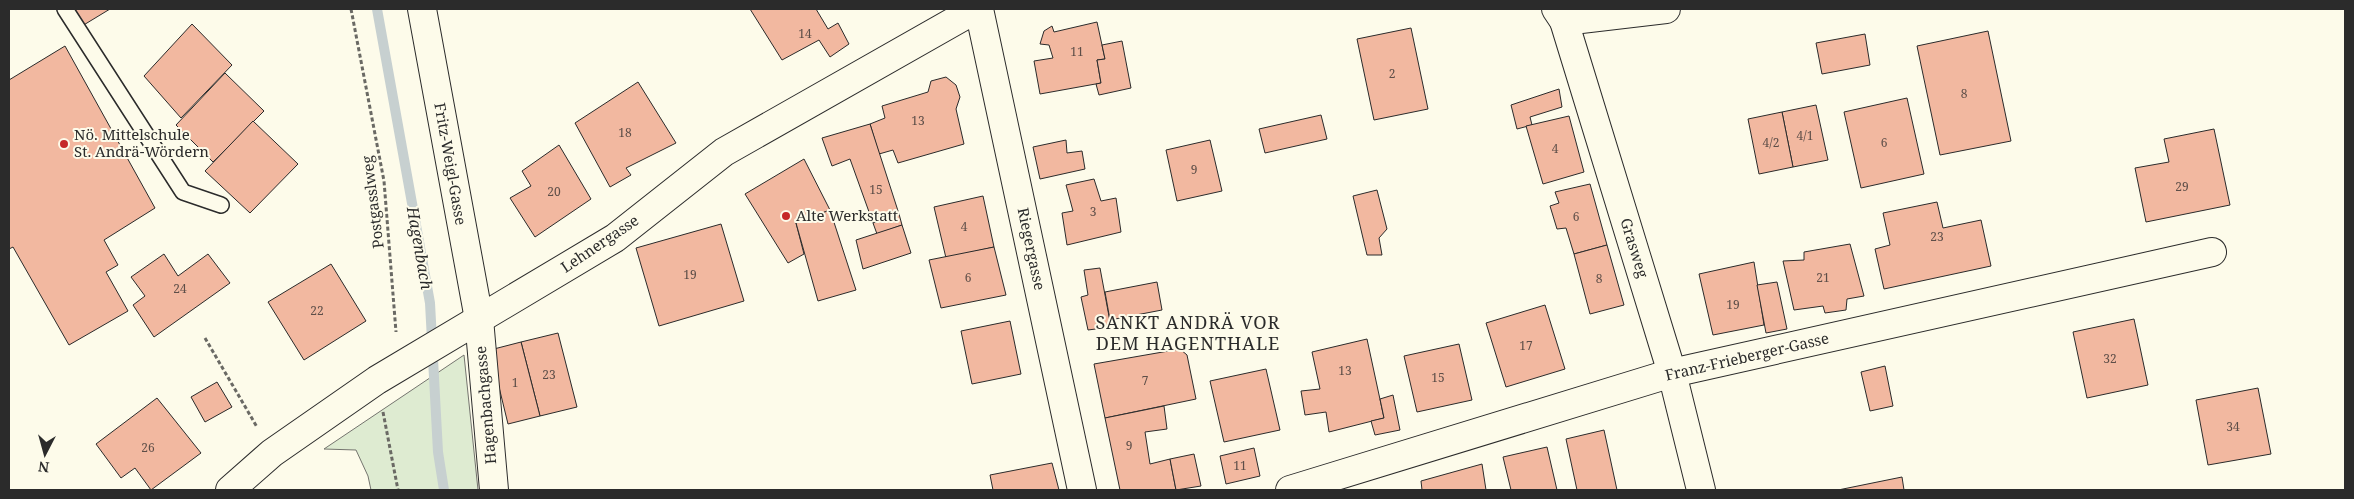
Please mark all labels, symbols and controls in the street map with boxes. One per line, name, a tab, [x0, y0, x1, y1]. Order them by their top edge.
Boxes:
house number: 14	[798, 25, 812, 42]
house number: 11	[1070, 43, 1084, 60]
house number: 2	[1389, 65, 1395, 82]
house number: 8	[1961, 85, 1968, 102]
street label: Fritz-Weigl-Gasse	[430, 101, 472, 227]
house number: 13	[911, 112, 925, 129]
place label: Nö. Mittelschule St. Andrä-Wördern	[74, 124, 209, 161]
house number: 18	[618, 124, 632, 141]
house number: 4/1	[1797, 127, 1813, 144]
house number: 4/2	[1763, 134, 1779, 151]
house number: 6	[1881, 134, 1888, 151]
marker: Nö. Mittelschule St. Andrä-Wördern	[58, 138, 70, 150]
house number: 4	[1552, 140, 1559, 157]
street label: Postgasslweg	[356, 155, 388, 250]
house number: 9	[1191, 161, 1197, 178]
house number: 29	[2175, 178, 2189, 195]
house number: 15	[869, 181, 883, 198]
house number: 20	[547, 183, 561, 200]
house number: 3	[1090, 203, 1097, 220]
water label: Hagenbach	[402, 204, 438, 292]
place label: Alte Werkstatt	[796, 205, 898, 225]
street label: Riegergasse	[1013, 206, 1050, 292]
house number: 6	[1573, 208, 1580, 225]
street label: Lehnergasse	[557, 210, 642, 277]
marker: Alte Werkstatt	[780, 210, 792, 222]
street label: Grasweg	[1616, 215, 1654, 280]
house number: 4	[961, 218, 968, 235]
house number: 23	[1930, 228, 1944, 245]
house number: 19	[683, 266, 697, 283]
house number: 6	[965, 269, 972, 286]
house number: 21	[1816, 269, 1830, 286]
house number: 8	[1596, 270, 1603, 287]
house number: 24	[173, 280, 187, 297]
house number: 19	[1726, 296, 1740, 313]
house number: 22	[310, 302, 324, 319]
district label: SANKT ANDRÄ VOR DEM HAGENTHALE	[1096, 310, 1280, 355]
street label: Franz-Frieberger-Gasse	[1663, 327, 1831, 385]
house number: 17	[1519, 337, 1533, 354]
street label: Hagenbachgasse	[470, 345, 500, 465]
house number: 32	[2103, 350, 2117, 367]
house number: 13	[1338, 362, 1352, 379]
house number: 23	[542, 366, 556, 383]
house number: 15	[1431, 369, 1445, 386]
house number: 7	[1142, 372, 1149, 389]
house number: 1	[512, 374, 518, 391]
house number: 34	[2226, 418, 2240, 435]
north arrow	[20, 429, 70, 479]
house number: 9	[1126, 437, 1132, 454]
house number: 26	[141, 439, 155, 456]
text: N	[37, 457, 50, 477]
house number: 11	[1233, 457, 1247, 474]

